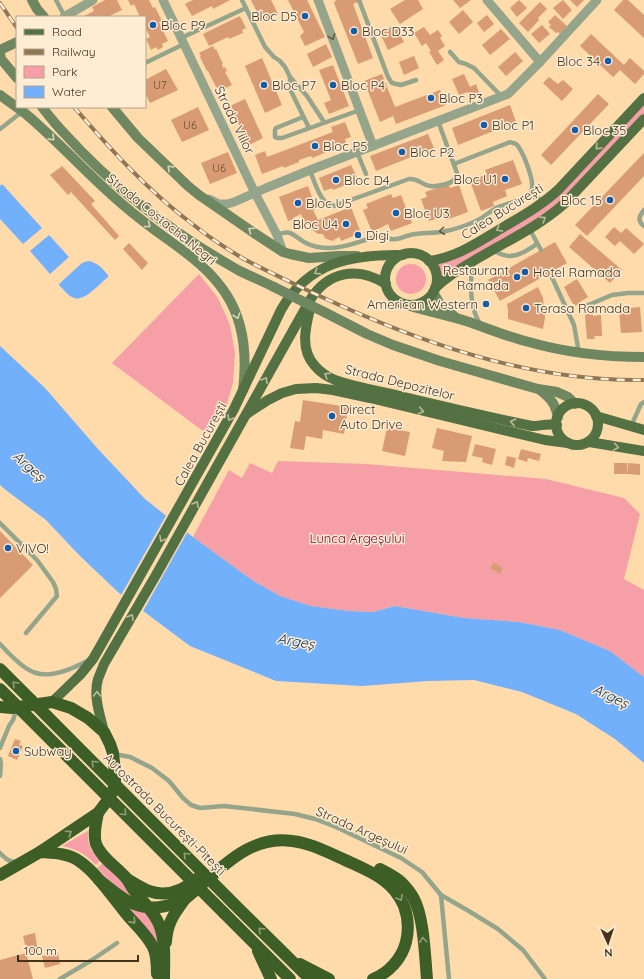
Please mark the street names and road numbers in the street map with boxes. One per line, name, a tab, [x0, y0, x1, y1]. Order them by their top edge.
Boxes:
street label: Strada Viilor	[212, 83, 258, 157]
street label: Strada Costache Negri	[104, 170, 220, 268]
street label: Calea București	[458, 179, 546, 243]
street label: Strada Depozitelor	[343, 361, 457, 403]
street label: Calea București	[170, 399, 230, 489]
street label: Autostrada București-Pitești	[101, 750, 229, 878]
street label: Strada Argeșului	[314, 803, 410, 857]

